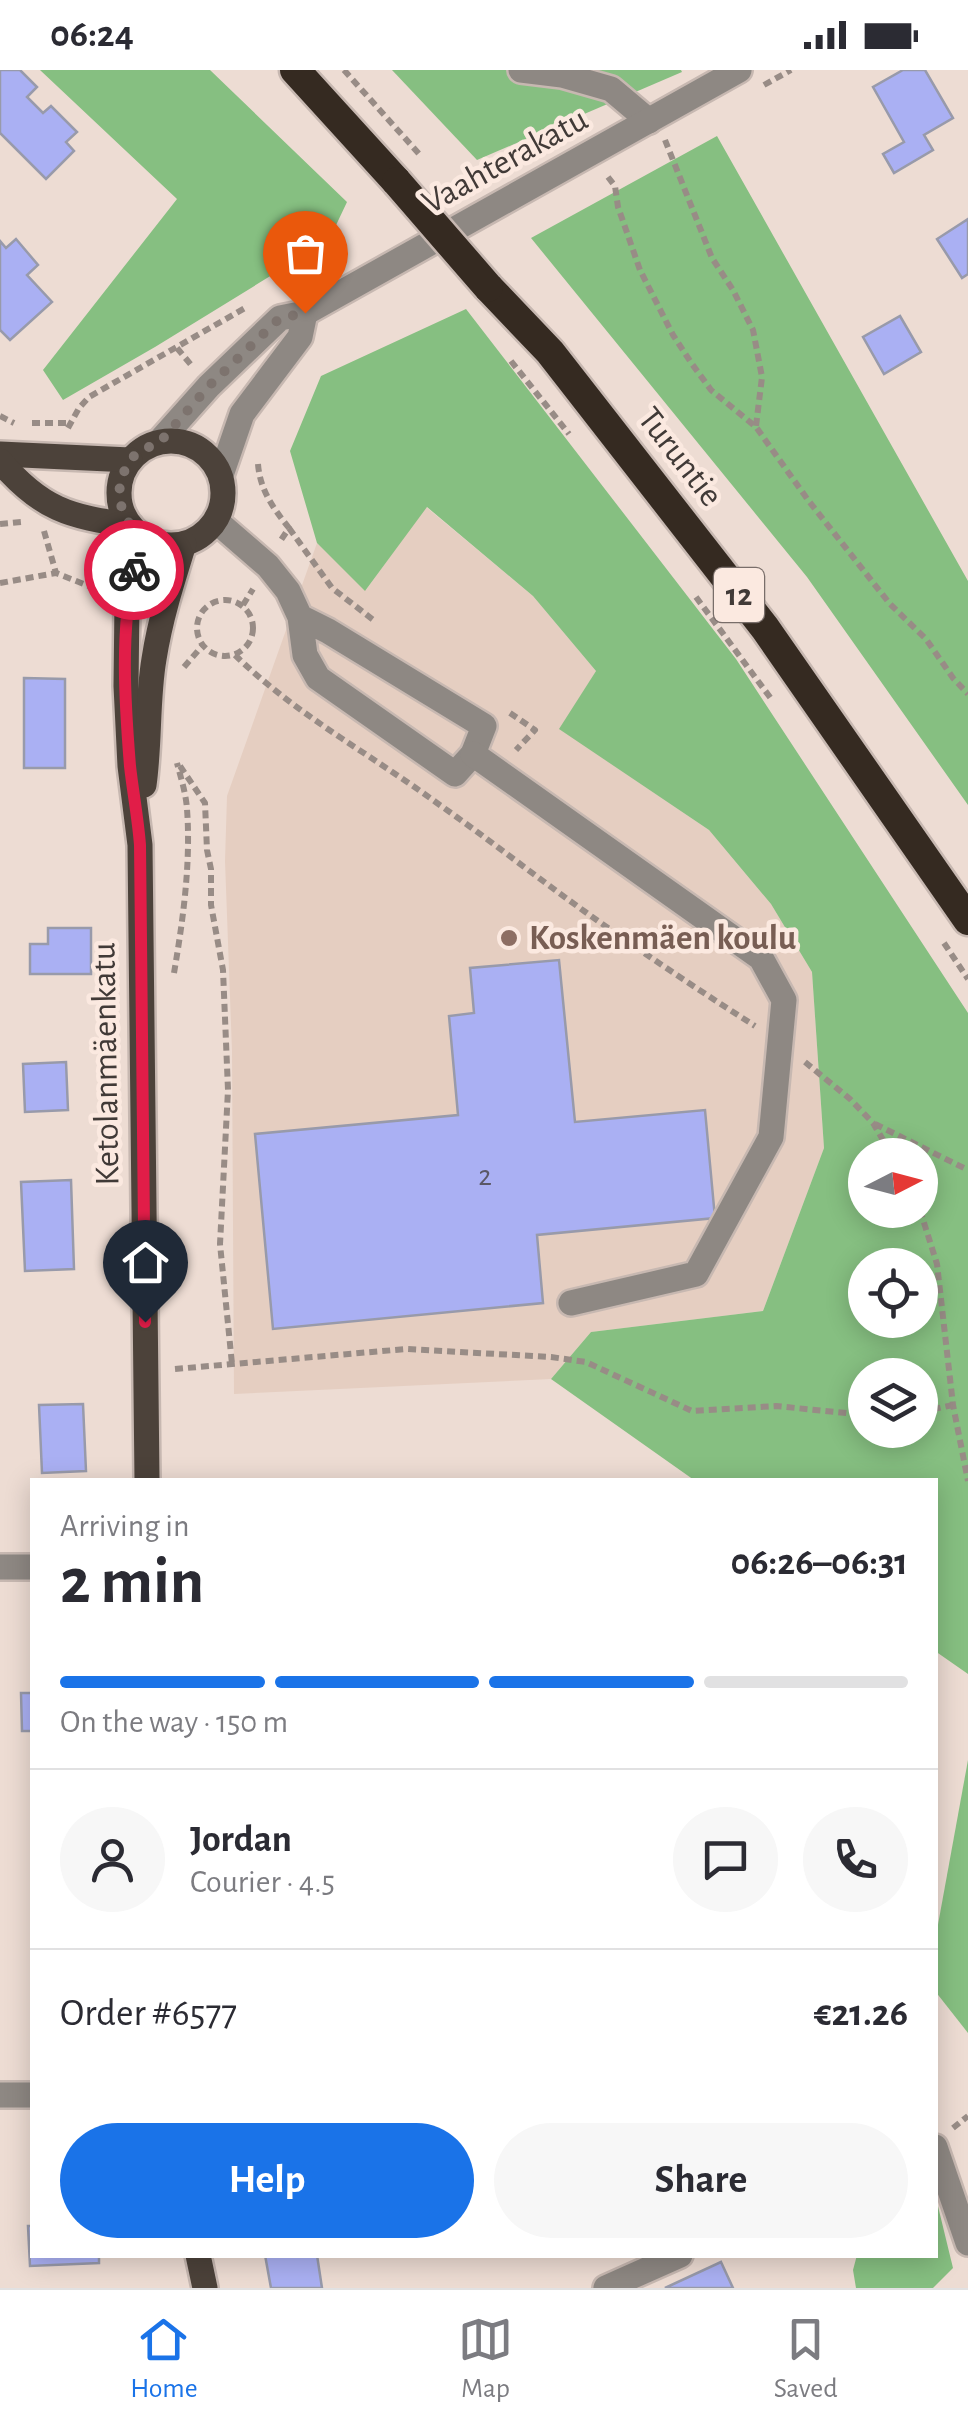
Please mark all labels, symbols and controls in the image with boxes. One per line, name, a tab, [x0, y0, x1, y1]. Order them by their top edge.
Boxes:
text: 06:24	[50, 16, 134, 54]
street label: Vaahterakatu	[417, 101, 594, 221]
pin	[263, 211, 348, 314]
icon: bag	[278, 226, 333, 281]
street label: Turuntie	[631, 401, 729, 513]
courier	[84, 520, 184, 620]
icon: bike	[107, 543, 162, 598]
road number: 12	[714, 568, 764, 622]
place label: Koskenmäen koulu	[529, 921, 796, 956]
marker: Koskenmäen koulu	[498, 927, 520, 949]
street label: Ketolanmäenkatu	[86, 942, 126, 1186]
north arrow	[848, 1138, 938, 1228]
map controls	[848, 1138, 938, 1448]
house number: 2	[478, 1161, 492, 1191]
pin	[103, 1220, 188, 1323]
icon: home	[118, 1235, 173, 1290]
button: locate	[848, 1248, 938, 1338]
button: layers	[848, 1358, 938, 1448]
text: Arriving in	[60, 1510, 189, 1542]
text: 06:26–06:31	[730, 1544, 908, 1582]
text: 2 min	[60, 1550, 204, 1615]
text: On the way · 150 m	[60, 1706, 288, 1738]
button: person	[60, 1807, 165, 1912]
button: chat	[673, 1807, 778, 1912]
button: phone	[803, 1807, 908, 1912]
text: Jordan	[190, 1821, 292, 1859]
text: Courier · 4.5	[190, 1866, 335, 1898]
text: Order #6577	[60, 1995, 237, 2033]
text: €21.26	[814, 1995, 908, 2033]
button: Help	[60, 2123, 474, 2238]
button: Share	[494, 2123, 908, 2238]
tab: Home	[130, 2312, 198, 2406]
tab: Map	[458, 2312, 513, 2406]
tab: Saved	[774, 2312, 838, 2406]

